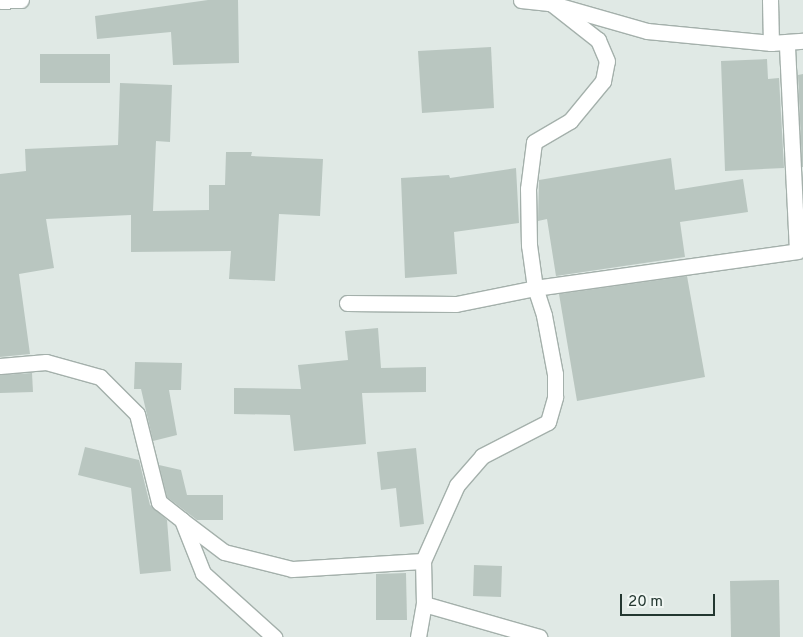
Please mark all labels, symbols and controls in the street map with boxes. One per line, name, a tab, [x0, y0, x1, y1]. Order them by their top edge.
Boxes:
scale bar	[623, 584, 718, 616]
text: 20 m	[628, 593, 663, 612]

